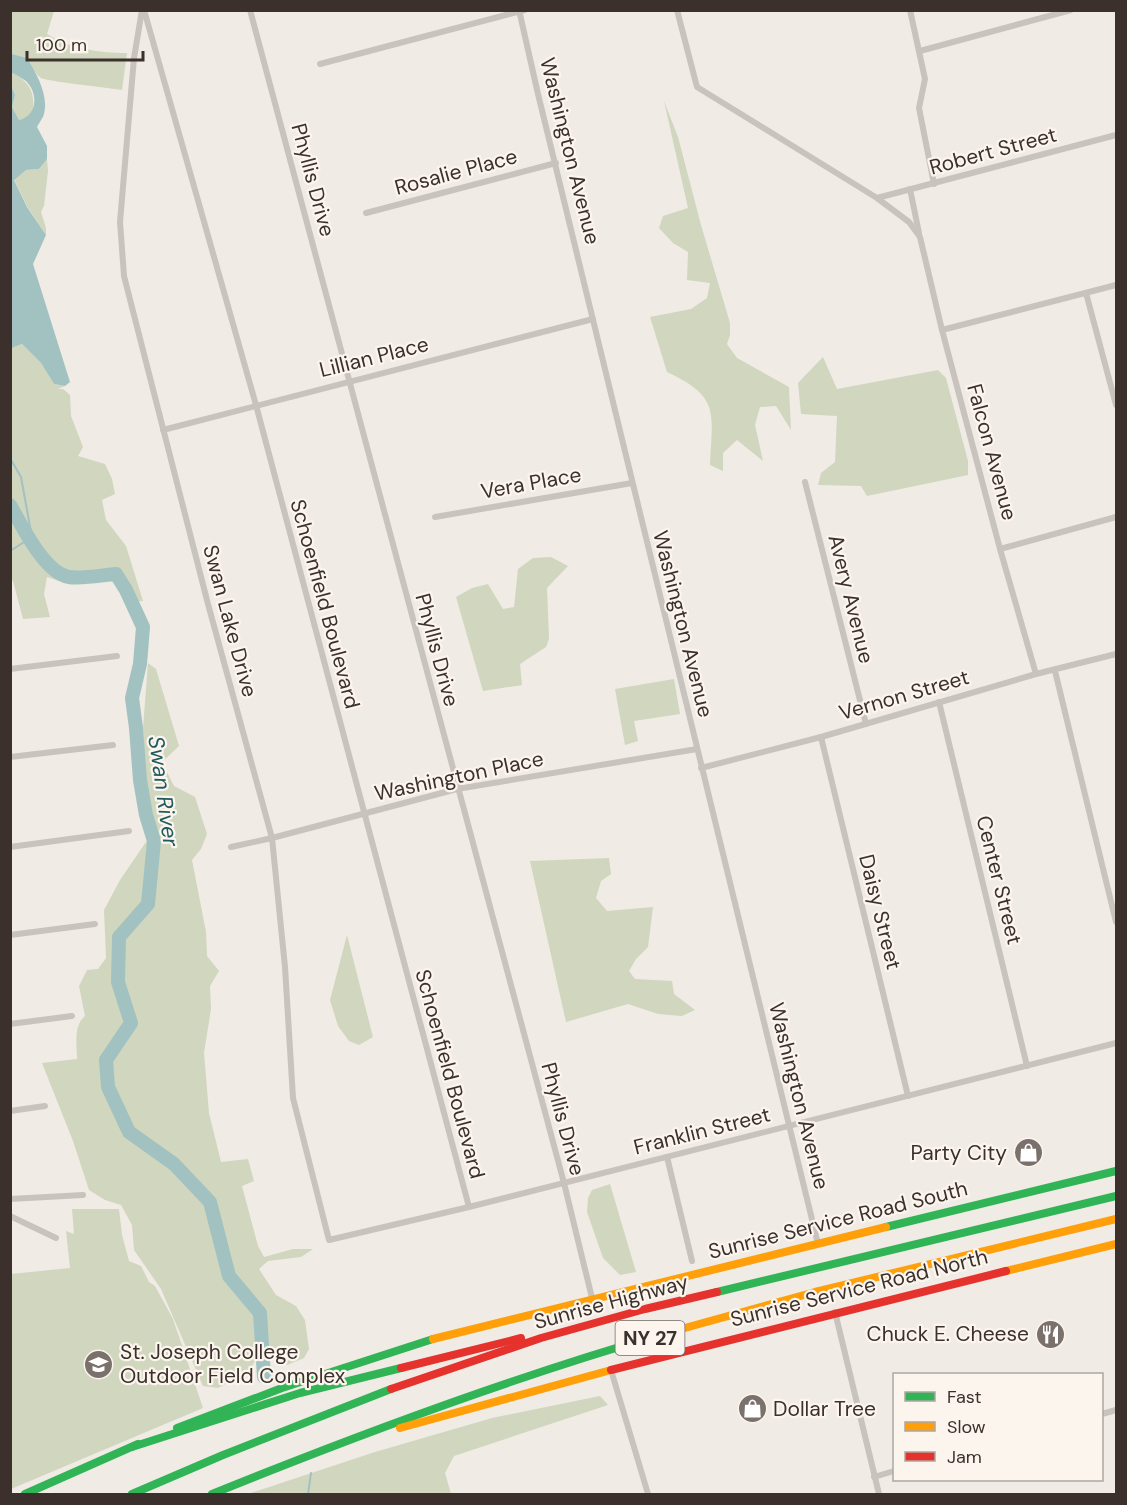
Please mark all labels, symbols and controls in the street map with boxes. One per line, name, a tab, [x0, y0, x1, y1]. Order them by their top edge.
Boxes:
scale bar	[27, 24, 142, 62]
text: 100 m	[36, 33, 87, 57]
street label: Washington Avenue	[533, 55, 607, 247]
street label: Phyllis Drive	[284, 120, 342, 240]
street label: Robert Street	[926, 121, 1060, 181]
street label: Rosalie Place	[392, 142, 520, 202]
street label: Lillian Place	[316, 330, 432, 384]
street label: Falcon Avenue	[960, 381, 1024, 523]
street label: Vera Place	[479, 460, 584, 506]
street label: Schoenfield Boulevard	[284, 496, 366, 712]
street label: Washington Avenue	[646, 528, 720, 720]
street label: Avery Avenue	[821, 532, 881, 666]
street label: Swan Lake Drive	[196, 542, 264, 700]
street label: Phyllis Drive	[408, 590, 466, 710]
street label: Vernon Street	[836, 663, 972, 727]
water label: Swan River	[141, 734, 186, 849]
street label: Washington Place	[372, 744, 546, 808]
street label: Center Street	[969, 813, 1029, 947]
street label: Daisy Street	[852, 851, 908, 973]
street label: Schoenfield Boulevard	[409, 966, 491, 1182]
street label: Washington Avenue	[762, 1000, 836, 1192]
street label: Phyllis Drive	[534, 1059, 592, 1179]
street label: Franklin Street	[631, 1100, 773, 1162]
shop icon: Party City	[1012, 1137, 1044, 1169]
place label: Party City	[911, 1139, 1007, 1167]
street label: Sunrise Service Road South	[706, 1174, 970, 1266]
street label: Sunrise Service Road North	[727, 1242, 991, 1334]
street label: Sunrise Highway	[531, 1268, 692, 1336]
restaurant icon: Chuck E. Cheese	[1034, 1318, 1066, 1350]
place label: Chuck E. Cheese	[867, 1320, 1029, 1348]
road number: NY 27	[616, 1321, 684, 1355]
place label: St. Joseph College Outdoor Field Complex	[120, 1338, 345, 1390]
school or university icon: St. Joseph College Outdoor Field Complex	[83, 1348, 115, 1380]
legend	[893, 1373, 1103, 1481]
text: Fast	[947, 1385, 982, 1409]
shop icon: Dollar Tree	[736, 1393, 768, 1425]
place label: Dollar Tree	[773, 1395, 876, 1423]
text: Slow	[947, 1415, 986, 1439]
text: Jam	[947, 1445, 982, 1469]

